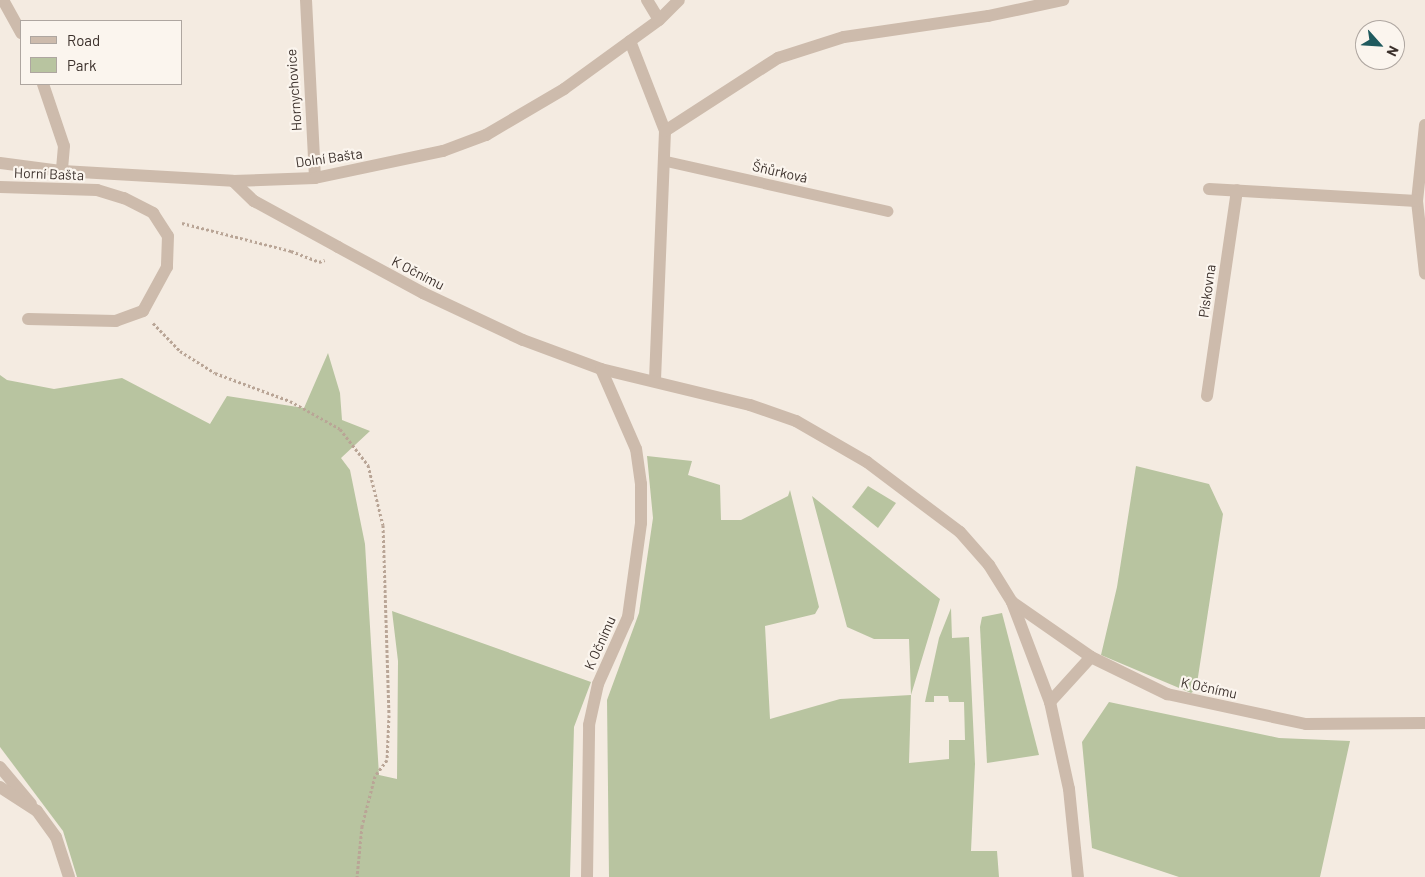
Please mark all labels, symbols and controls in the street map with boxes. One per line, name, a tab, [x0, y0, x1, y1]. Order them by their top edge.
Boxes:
legend	[20, 20, 182, 85]
north arrow	[1355, 20, 1405, 70]
text: Road	[67, 31, 100, 49]
text: N	[1383, 43, 1403, 59]
street label: Hornychovice	[283, 48, 305, 132]
text: Park	[67, 56, 96, 74]
street label: Dolní Bašta	[294, 145, 364, 171]
street label: Šňůrková	[751, 158, 809, 186]
street label: Horní Bašta	[14, 164, 84, 184]
street label: K Očnímu	[389, 253, 447, 293]
street label: Pískovna	[1195, 263, 1219, 319]
street label: K Očnímu	[581, 614, 619, 672]
street label: K Očnímu	[1179, 674, 1239, 702]

